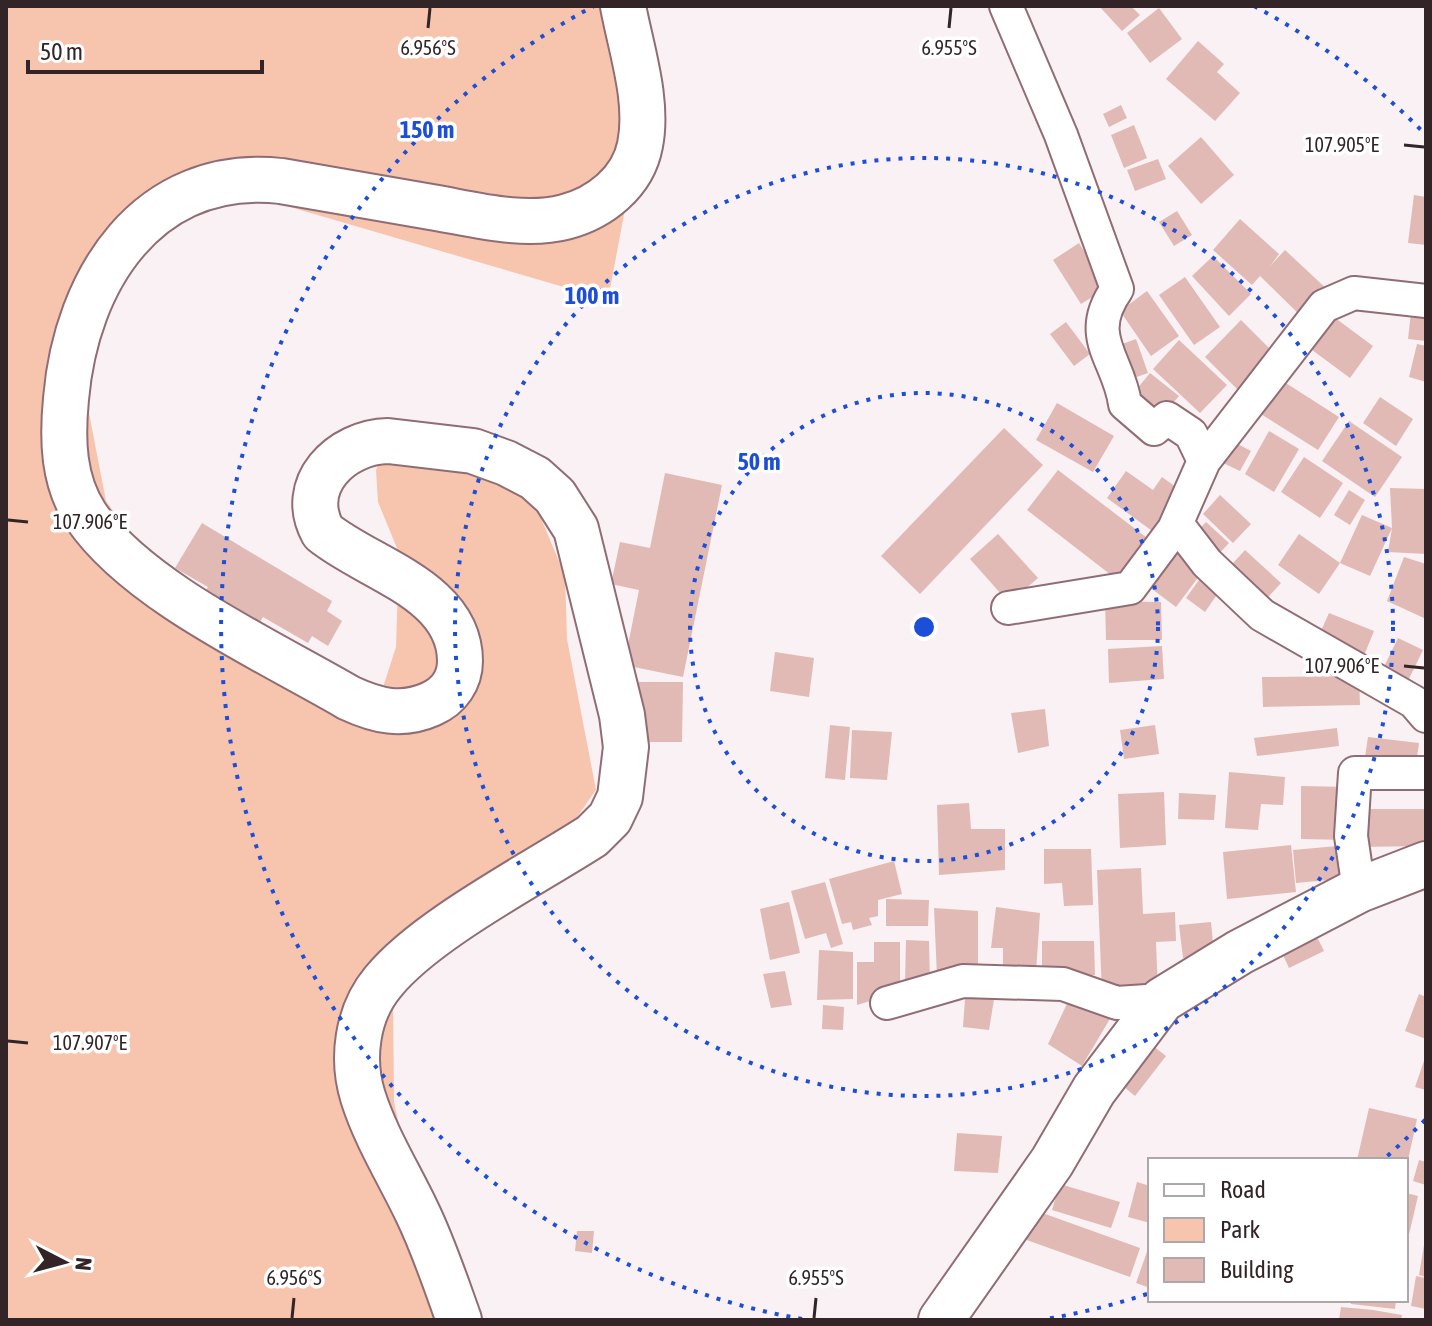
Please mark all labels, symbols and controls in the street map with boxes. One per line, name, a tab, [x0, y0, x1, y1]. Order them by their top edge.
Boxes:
scale bar	[28, 24, 262, 74]
text: 6.956°S	[400, 36, 456, 59]
text: 6.955°S	[921, 36, 977, 59]
text: 50 m	[40, 38, 83, 65]
text: 150 m	[400, 116, 454, 143]
text: 107.905°E	[1305, 133, 1379, 156]
text: 100 m	[565, 282, 619, 309]
text: 50 m	[737, 448, 781, 475]
text: 107.906°E	[53, 510, 127, 533]
centre of rings	[910, 613, 938, 641]
text: 107.906°E	[1305, 654, 1379, 677]
text: 107.907°E	[53, 1031, 127, 1054]
legend	[1148, 1158, 1408, 1302]
text: Road	[1220, 1176, 1266, 1203]
text: Park	[1220, 1216, 1261, 1243]
north arrow	[24, 1222, 104, 1302]
text: N	[70, 1256, 97, 1272]
text: Building	[1220, 1256, 1294, 1283]
text: 6.956°S	[266, 1266, 322, 1289]
text: 6.955°S	[788, 1266, 844, 1289]

